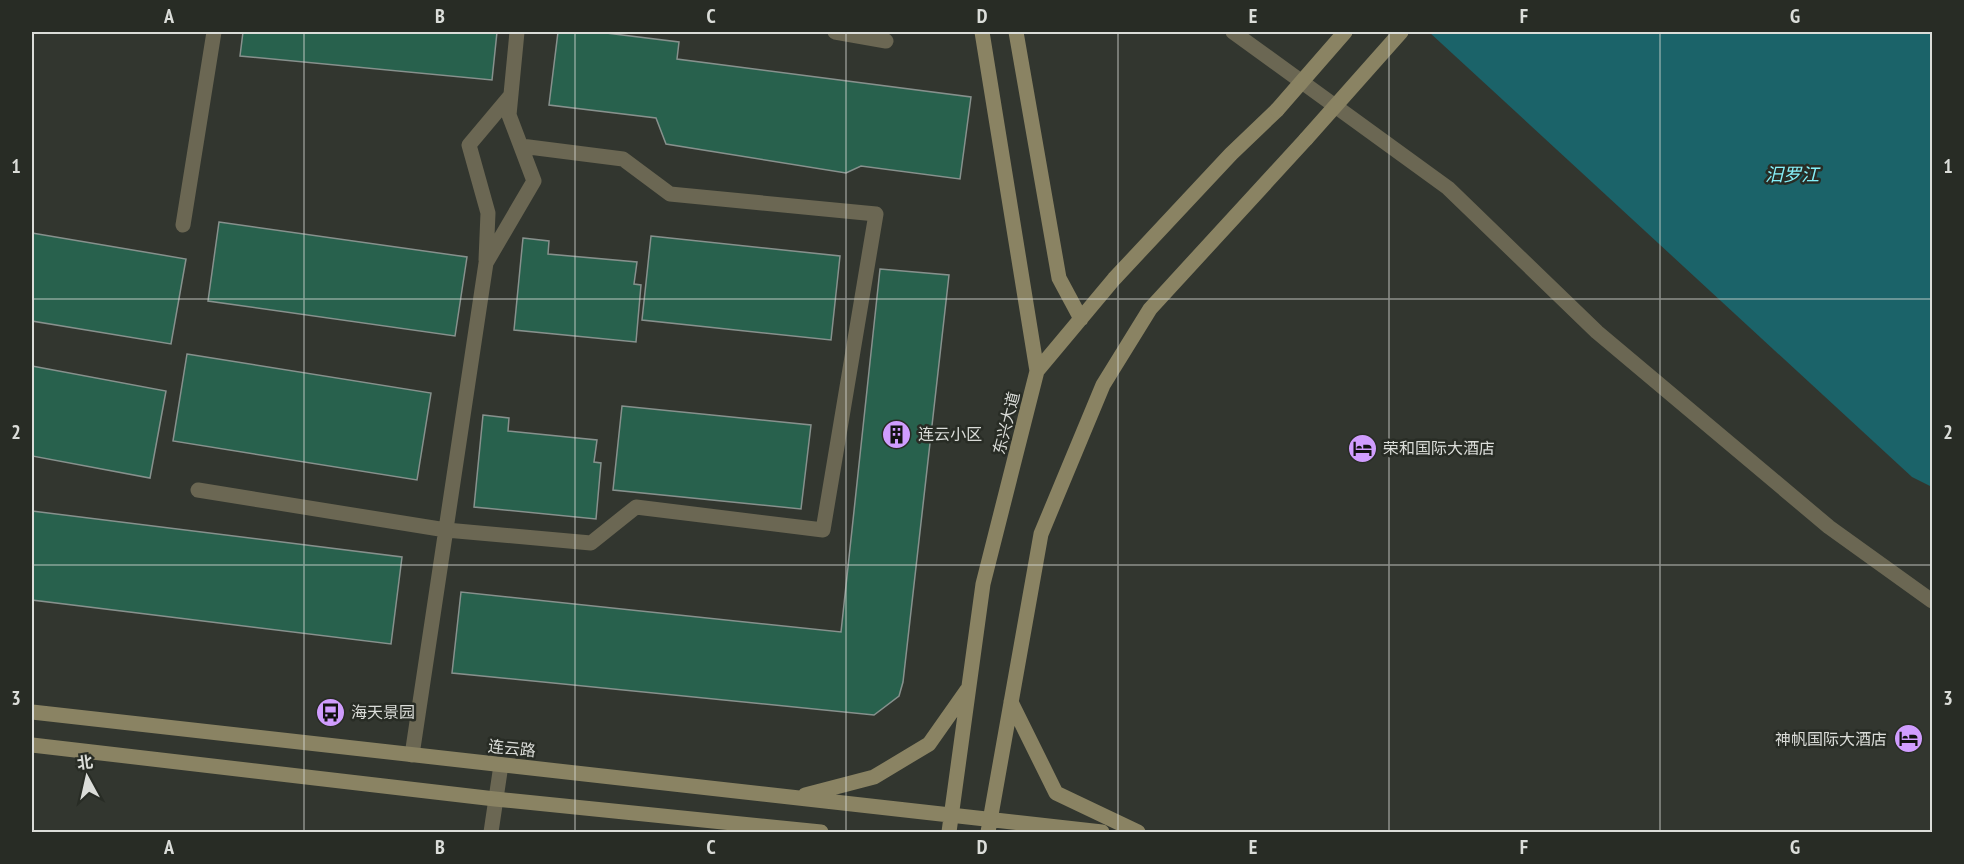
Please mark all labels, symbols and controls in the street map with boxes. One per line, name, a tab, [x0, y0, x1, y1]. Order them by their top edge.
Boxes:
text: A	[163, 3, 175, 29]
text: B	[435, 3, 445, 29]
text: C	[706, 3, 716, 29]
text: D	[977, 3, 988, 29]
text: E	[1249, 3, 1257, 29]
text: F	[1520, 3, 1528, 29]
text: G	[1790, 3, 1800, 29]
text: 1	[11, 153, 21, 179]
text: 1	[1943, 153, 1953, 179]
water label: 汨罗江	[1765, 163, 1821, 186]
street label: 东兴大道	[989, 390, 1023, 456]
building icon: 连云小区	[881, 418, 913, 450]
text: 2	[11, 419, 21, 445]
text: 2	[1943, 419, 1953, 445]
place label: 连云小区	[918, 424, 982, 444]
hotel icon: 荣和国际大酒店	[1346, 432, 1378, 464]
place label: 荣和国际大酒店	[1383, 438, 1495, 458]
text: 3	[11, 685, 21, 711]
text: 3	[1943, 685, 1953, 711]
bus stop icon: 海天景园	[314, 696, 346, 728]
place label: 海天景园	[351, 702, 415, 722]
hotel icon: 神帆国际大酒店	[1892, 723, 1924, 755]
place label: 神帆国际大酒店	[1775, 729, 1887, 749]
street label: 连云路	[487, 736, 537, 760]
north arrow	[57, 747, 117, 807]
text: 北	[76, 751, 94, 773]
text: A	[163, 834, 175, 860]
text: B	[435, 834, 445, 860]
text: C	[706, 834, 716, 860]
text: D	[977, 834, 988, 860]
text: E	[1249, 834, 1257, 860]
text: F	[1520, 834, 1528, 860]
text: G	[1790, 834, 1800, 860]

